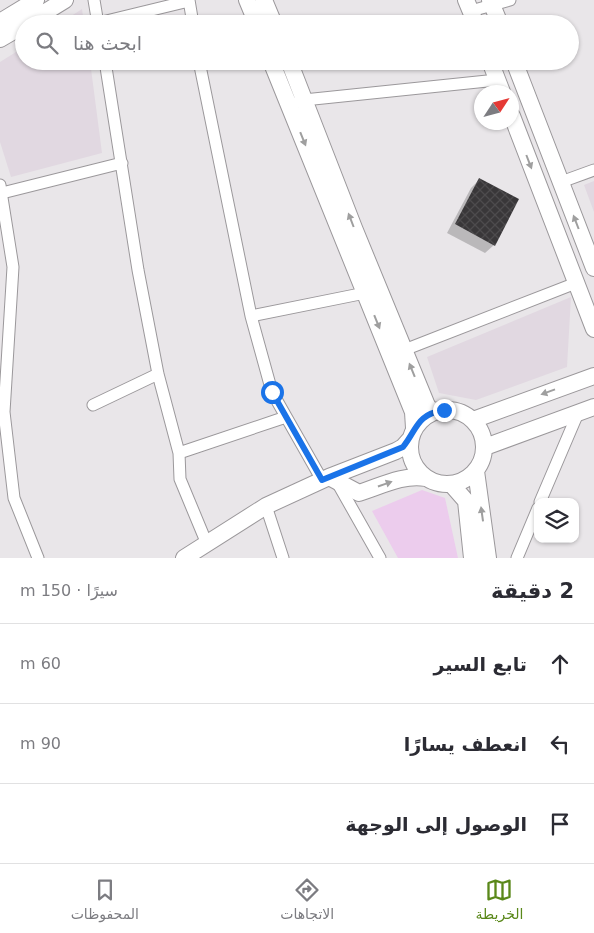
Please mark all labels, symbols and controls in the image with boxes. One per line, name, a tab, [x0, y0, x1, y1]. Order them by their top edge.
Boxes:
search box	[15, 15, 579, 70]
icon: search	[33, 29, 61, 57]
text: ابحث هنا	[73, 32, 142, 54]
north arrow	[474, 85, 519, 130]
one-way arrow	[299, 132, 307, 146]
one-way arrow	[525, 155, 533, 170]
one-way arrow	[346, 213, 354, 227]
one-way arrow	[572, 215, 580, 229]
one-way arrow	[373, 315, 381, 329]
one-way arrow	[408, 363, 416, 378]
route start	[261, 381, 284, 404]
one-way arrow	[540, 388, 555, 396]
route end	[433, 399, 456, 422]
one-way arrow	[378, 480, 393, 487]
map controls	[534, 498, 579, 543]
button: layers	[534, 498, 579, 543]
one-way arrow	[478, 506, 486, 522]
text: 2 دقيقة	[491, 579, 574, 603]
text: سيرًا · 150 m	[20, 581, 118, 600]
icon: ahead	[546, 650, 574, 678]
text: تابع السير	[433, 653, 527, 675]
text: 60 m	[20, 654, 61, 673]
icon: left	[546, 730, 574, 758]
text: انعطف يسارًا	[404, 733, 527, 755]
text: 90 m	[20, 734, 61, 753]
icon: arrive	[546, 810, 574, 838]
text: الوصول إلى الوجهة	[345, 813, 527, 835]
tab: المحفوظات	[71, 876, 139, 922]
tab: الاتجاهات	[280, 876, 334, 922]
tab: الخريطة	[476, 876, 523, 922]

